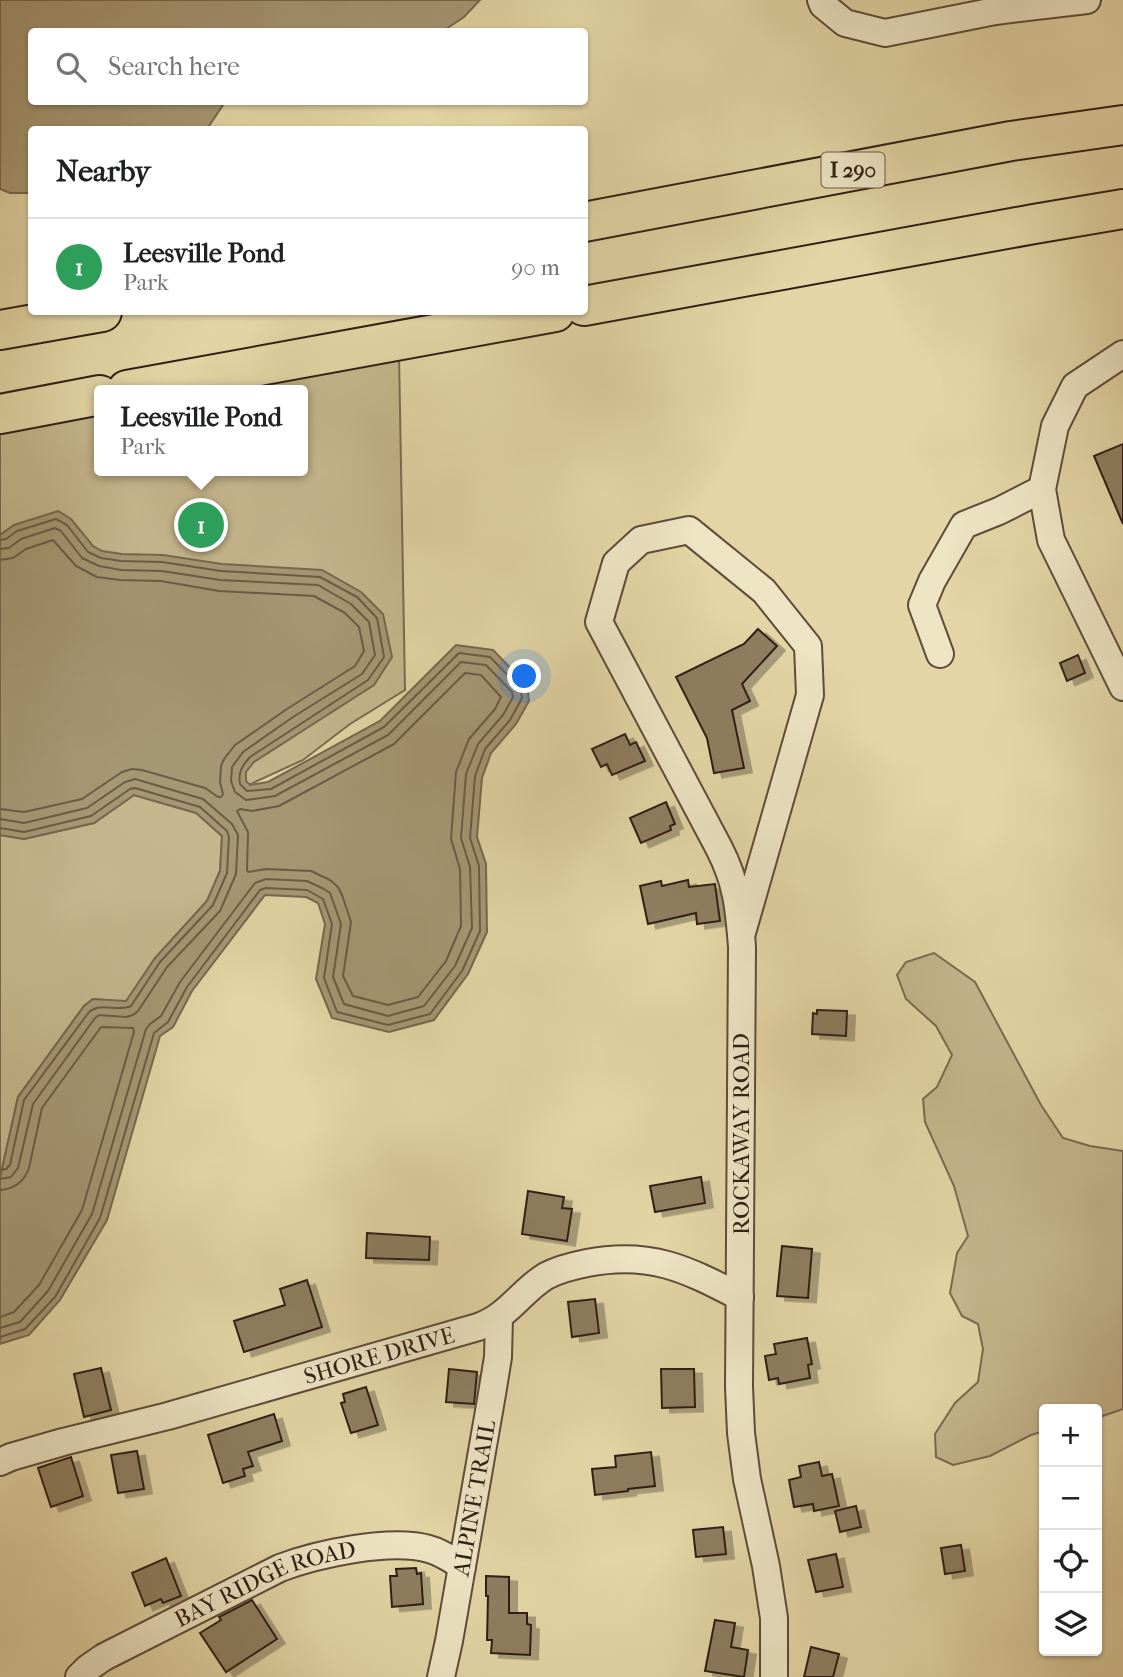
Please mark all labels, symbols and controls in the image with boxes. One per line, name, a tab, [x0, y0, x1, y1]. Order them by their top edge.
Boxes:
search box	[28, 28, 588, 105]
icon: search	[52, 48, 90, 86]
text: Search here	[108, 51, 240, 82]
road number: I 290	[822, 152, 884, 188]
text: Nearby	[56, 154, 151, 189]
text: Leesville Pond	[123, 238, 285, 269]
text: 1	[75, 254, 83, 281]
text: 90 m	[511, 254, 560, 281]
text: Park	[123, 269, 169, 296]
popup	[94, 385, 308, 476]
text: Leesville Pond	[120, 402, 282, 433]
text: Park	[120, 433, 166, 460]
pin: 1	[178, 499, 224, 551]
your location	[507, 659, 541, 693]
street label: ROCKAWAY ROAD	[728, 1033, 755, 1235]
street label: SHORE DRIVE	[301, 1321, 458, 1390]
map controls	[1039, 1404, 1102, 1656]
button: +	[1039, 1404, 1102, 1467]
street label: ALPINE TRAIL	[447, 1418, 501, 1579]
button: −	[1039, 1467, 1102, 1530]
button: locate	[1039, 1530, 1102, 1593]
street label: BAY RIDGE ROAD	[170, 1535, 358, 1633]
button: layers	[1039, 1593, 1102, 1656]

